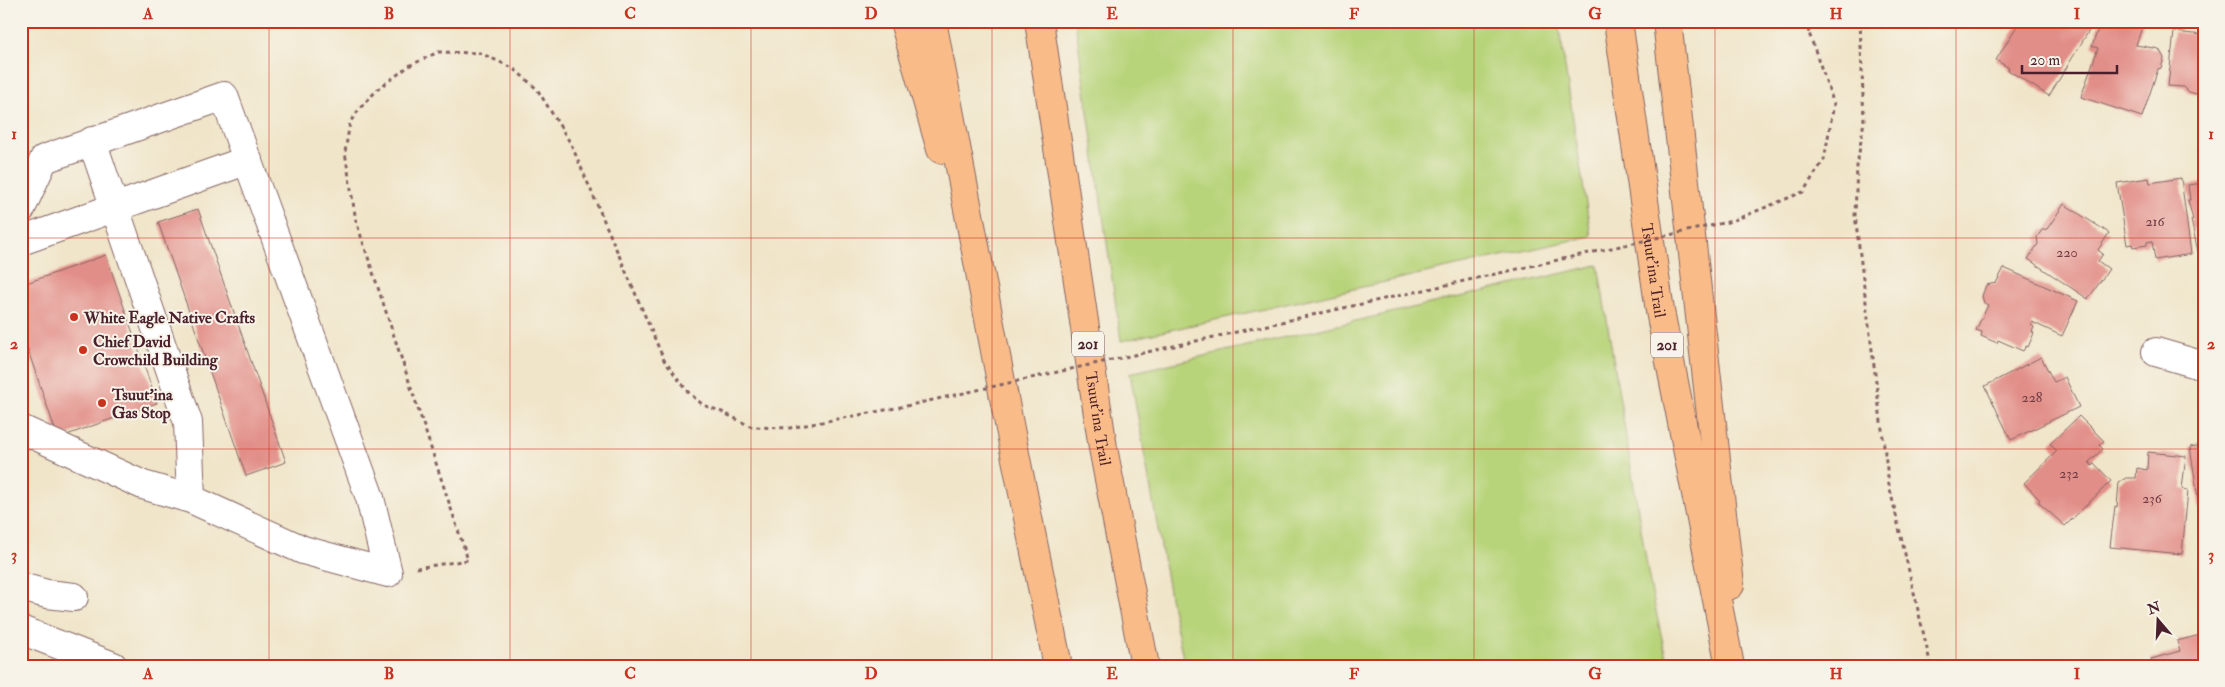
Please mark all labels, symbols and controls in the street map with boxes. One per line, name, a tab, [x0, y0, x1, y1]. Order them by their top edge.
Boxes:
text: A	[142, 4, 154, 24]
text: B	[384, 4, 394, 24]
text: C	[624, 4, 636, 24]
text: D	[864, 4, 878, 24]
text: E	[1106, 4, 1118, 24]
text: F	[1349, 4, 1359, 24]
text: G	[1588, 4, 1602, 24]
text: H	[1829, 4, 1843, 24]
text: I	[2074, 4, 2081, 24]
scale bar	[2022, 42, 2118, 74]
text: 20 m	[2030, 51, 2060, 70]
text: 1	[11, 124, 17, 144]
text: 1	[2208, 124, 2214, 144]
house number: 216	[2145, 213, 2165, 230]
street label: Tsuut'ina Trail	[1636, 222, 1670, 319]
house number: 220	[2056, 244, 2078, 261]
place label: White Eagle Native Crafts	[83, 308, 256, 329]
marker: White Eagle Native Crafts	[68, 311, 80, 323]
place label: Chief David Crowchild Building	[93, 332, 219, 371]
road number: 201	[1072, 332, 1104, 356]
road number: 201	[1651, 332, 1683, 358]
text: 2	[10, 334, 18, 354]
text: 2	[2207, 334, 2215, 354]
marker: Chief David Crowchild Building	[77, 344, 89, 356]
street label: Tsuut'ina Trail	[1081, 370, 1115, 468]
place label: Tsuut'ina Gas Stop	[111, 385, 173, 424]
house number: 228	[2022, 389, 2043, 406]
marker: Tsuut'ina Gas Stop	[96, 397, 108, 409]
house number: 232	[2059, 465, 2079, 482]
house number: 236	[2142, 490, 2163, 507]
text: 3	[11, 545, 17, 565]
text: 3	[2208, 545, 2214, 565]
north arrow	[2132, 594, 2182, 644]
text: N	[2144, 598, 2163, 619]
text: A	[142, 664, 154, 684]
text: B	[384, 664, 394, 684]
text: C	[624, 664, 636, 684]
text: D	[864, 664, 878, 684]
text: E	[1106, 664, 1118, 684]
text: F	[1349, 664, 1359, 684]
text: G	[1588, 664, 1602, 684]
text: H	[1829, 664, 1843, 684]
text: I	[2074, 664, 2081, 684]

